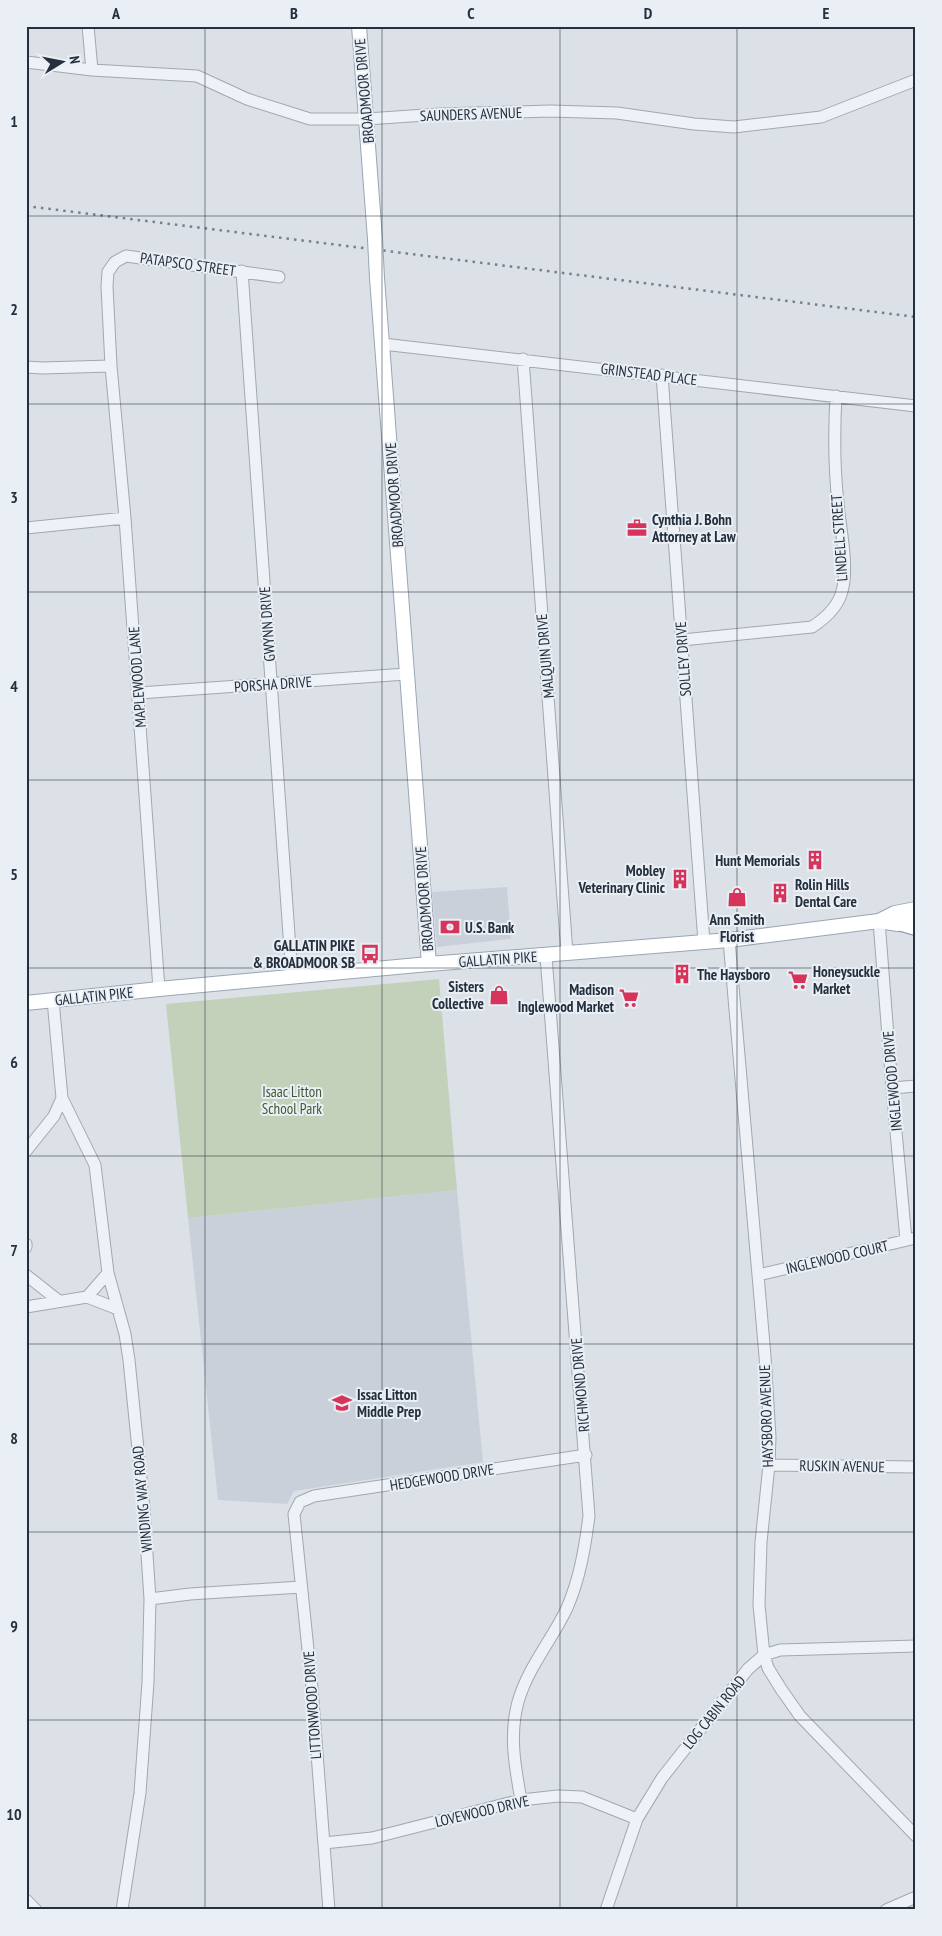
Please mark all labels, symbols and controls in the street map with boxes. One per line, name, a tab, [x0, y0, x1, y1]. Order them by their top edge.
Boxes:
text: A	[111, 3, 121, 23]
text: B	[290, 3, 298, 23]
text: C	[467, 3, 475, 23]
text: D	[644, 3, 653, 23]
text: E	[823, 3, 830, 23]
north arrow	[38, 38, 88, 88]
street label: BROADMOOR DRIVE	[350, 38, 378, 144]
text: N	[65, 54, 84, 65]
street label: SAUNDERS AVENUE	[420, 103, 522, 125]
text: 1	[10, 111, 18, 131]
street label: PATAPSCO STREET	[139, 248, 237, 280]
text: 2	[10, 299, 18, 319]
street label: GRINSTEAD PLACE	[600, 359, 698, 389]
street label: BROADMOOR DRIVE	[381, 442, 407, 548]
text: 3	[10, 487, 18, 507]
street label: LINDELL STREET	[826, 494, 852, 582]
place label: Cynthia J. Bohn Attorney at Law	[651, 510, 737, 546]
office icon: Cynthia J. Bohn Attorney at Law	[626, 517, 648, 539]
street label: GWYNN DRIVE	[255, 586, 279, 662]
street label: MALQUIN DRIVE	[532, 613, 558, 699]
street label: SOLLEY DRIVE	[671, 621, 695, 697]
street label: MAPLEWOOD LANE	[124, 626, 150, 728]
street label: PORSHA DRIVE	[233, 672, 313, 696]
text: 4	[10, 676, 18, 696]
street label: BROADMOOR DRIVE	[411, 846, 437, 952]
building icon: Hunt Memorials	[804, 849, 826, 871]
place label: Hunt Memorials	[715, 851, 800, 870]
place label: Mobley Veterinary Clinic	[577, 861, 666, 897]
text: 5	[10, 864, 18, 884]
building icon: Mobley Veterinary Clinic	[669, 868, 691, 890]
place label: Rolin Hills Dental Care	[795, 875, 857, 911]
building icon: Rolin Hills Dental Care	[769, 882, 791, 904]
shop icon: Ann Smith Florist	[726, 886, 748, 908]
place label: Ann Smith Florist	[708, 910, 765, 946]
bank icon: U.S. Bank	[439, 916, 461, 938]
place label: U.S. Bank	[465, 918, 515, 937]
place label: GALLATIN PIKE & BROADMOOR SB	[253, 936, 355, 972]
bus stop icon: GALLATIN PIKE & BROADMOOR SB	[359, 943, 381, 965]
street label: GALLATIN PIKE	[458, 947, 538, 971]
place label: Honeysuckle Market	[813, 962, 880, 998]
building icon: The Haysboro	[671, 963, 693, 985]
place label: The Haysboro	[697, 965, 770, 984]
supermarket icon: Honeysuckle Market	[787, 969, 809, 991]
place label: Sisters Collective	[432, 977, 484, 1013]
place label: Madison Inglewood Market	[518, 980, 615, 1016]
street label: GALLATIN PIKE	[54, 982, 134, 1010]
shop icon: Sisters Collective	[488, 984, 510, 1006]
supermarket icon: Madison Inglewood Market	[618, 987, 640, 1009]
street label: INGLEWOOD DRIVE	[878, 1030, 906, 1132]
text: 6	[10, 1052, 18, 1072]
park label: Isaac Litton School Park	[262, 1082, 322, 1118]
street label: INGLEWOOD COURT	[784, 1236, 890, 1278]
text: 7	[10, 1240, 18, 1260]
street label: RICHMOND DRIVE	[566, 1337, 594, 1433]
street label: HAYSBORO AVENUE	[755, 1364, 777, 1468]
place label: Issac Litton Middle Prep	[357, 1385, 421, 1421]
school or university icon: Issac Litton Middle Prep	[331, 1392, 353, 1414]
text: 8	[10, 1428, 18, 1448]
street label: WINDING WAY ROAD	[128, 1445, 156, 1553]
street label: RUSKIN AVENUE	[799, 1456, 885, 1476]
street label: HEDGEWOOD DRIVE	[388, 1459, 496, 1495]
text: 9	[10, 1616, 18, 1636]
street label: LITTONWOOD DRIVE	[299, 1650, 325, 1760]
street label: LOG CABIN ROAD	[679, 1671, 750, 1753]
street label: LOVEWOOD DRIVE	[433, 1791, 531, 1831]
text: 10	[6, 1804, 22, 1824]

